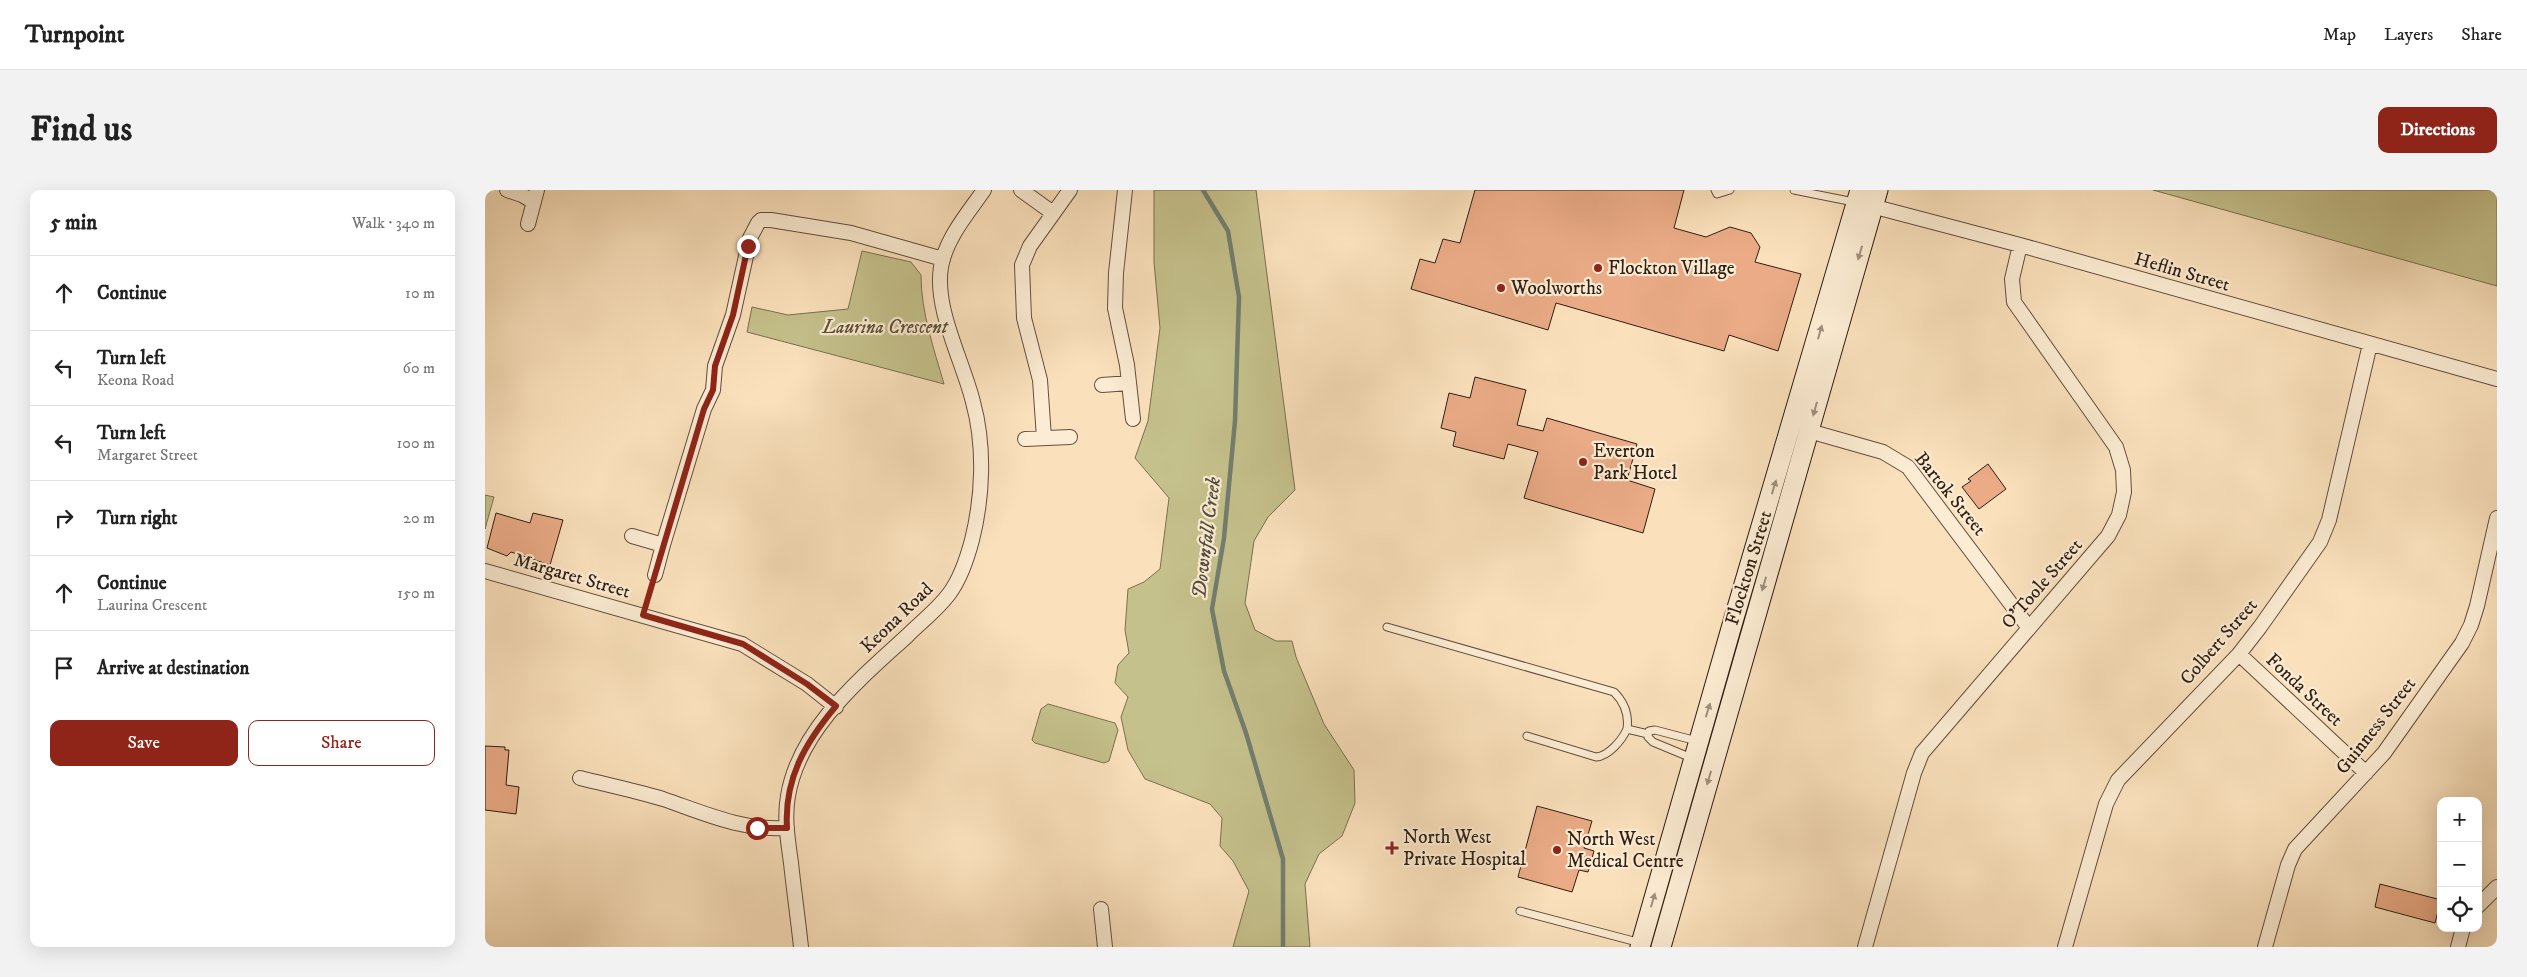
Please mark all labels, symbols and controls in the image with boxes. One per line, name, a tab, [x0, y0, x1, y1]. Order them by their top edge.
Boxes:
text: Turnpoint	[25, 20, 124, 50]
text: Map	[2323, 24, 2356, 46]
text: Layers	[2384, 24, 2433, 46]
text: Share	[2461, 24, 2502, 46]
button: Directions	[2378, 107, 2497, 153]
text: Find us	[30, 108, 132, 152]
text: 5 min	[50, 210, 97, 236]
text: Walk · 340 m	[352, 213, 435, 233]
route end	[737, 235, 760, 258]
one-way arrow	[1855, 245, 1863, 260]
street label: Heflin Street	[2132, 247, 2232, 297]
place label: Flockton Village	[1608, 257, 1735, 280]
marker: Flockton Village	[1592, 262, 1604, 274]
place label: Woolworths	[1510, 277, 1602, 300]
icon: ahead	[50, 279, 78, 307]
text: Continue	[97, 282, 167, 305]
marker: Woolworths	[1495, 282, 1507, 294]
text: 10 m	[405, 283, 435, 303]
park label: Laurina Crescent	[821, 316, 949, 339]
one-way arrow	[1816, 324, 1824, 339]
text: Turn left	[97, 347, 166, 370]
icon: left	[50, 354, 78, 382]
text: 60 m	[403, 358, 435, 378]
text: Keona Road	[97, 370, 174, 390]
one-way arrow	[1810, 402, 1818, 417]
text: Turn left	[97, 422, 166, 445]
icon: left	[50, 429, 78, 457]
text: 100 m	[397, 433, 435, 453]
place label: Everton Park Hotel	[1593, 440, 1677, 485]
text: Margaret Street	[97, 445, 198, 465]
street label: Bartok Street	[1909, 448, 1991, 540]
marker: Everton Park Hotel	[1577, 456, 1589, 468]
water label: Downfall Creek	[1187, 475, 1227, 600]
one-way arrow	[1770, 480, 1778, 495]
icon: right	[50, 504, 78, 532]
text: Turn right	[97, 507, 177, 530]
text: 20 m	[403, 508, 435, 528]
street label: Flockton Street	[1721, 508, 1777, 628]
street label: O'Toole Street	[1997, 534, 2087, 634]
street label: Margaret Street	[511, 548, 633, 604]
text: Continue	[97, 572, 167, 595]
one-way arrow	[1760, 577, 1768, 592]
street label: Keona Road	[856, 578, 938, 658]
icon: ahead	[50, 579, 78, 607]
text: 150 m	[397, 583, 435, 603]
street label: Colbert Street	[2175, 594, 2263, 690]
text: Laurina Crescent	[97, 595, 207, 615]
street label: Fonda Street	[2261, 649, 2347, 731]
icon: arrive	[50, 654, 78, 682]
text: Arrive at destination	[97, 657, 249, 680]
street label: Guinness Street	[2331, 673, 2421, 779]
one-way arrow	[1705, 703, 1713, 718]
button: Save	[50, 720, 238, 766]
button: Share	[248, 720, 435, 766]
one-way arrow	[1705, 771, 1713, 786]
map controls	[2437, 797, 2482, 932]
button: +	[2437, 797, 2482, 842]
route start	[746, 817, 769, 840]
place label: North West Private Hospital	[1403, 826, 1526, 871]
place label: North West Medical Centre	[1567, 828, 1684, 873]
marker: North West Private Hospital	[1385, 841, 1399, 855]
button: −	[2437, 842, 2482, 887]
marker: North West Medical Centre	[1551, 844, 1563, 856]
button: locate	[2437, 887, 2482, 932]
one-way arrow	[1650, 893, 1658, 908]

